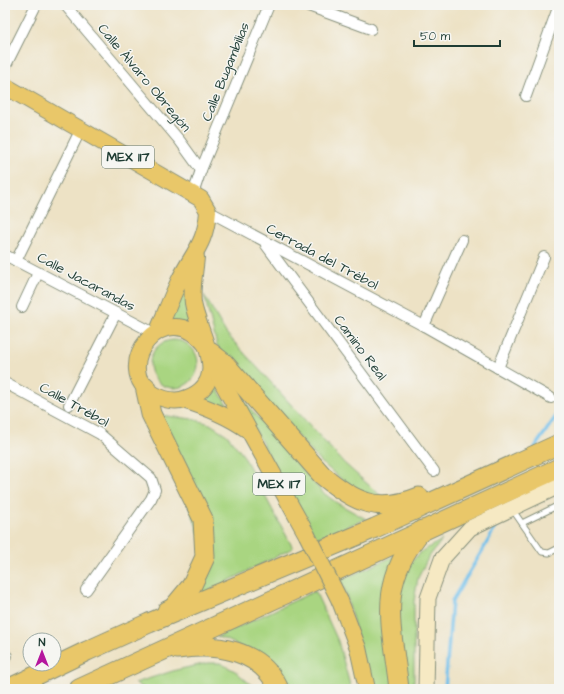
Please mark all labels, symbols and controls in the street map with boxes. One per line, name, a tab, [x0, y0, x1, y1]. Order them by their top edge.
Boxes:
street label: Calle Álvaro Obregón	[93, 19, 195, 137]
street label: Calle Bugambilias	[197, 19, 255, 125]
scale bar	[414, 22, 500, 48]
text: 50 m	[420, 28, 451, 45]
road number: MEX 117	[102, 146, 154, 168]
street label: Cerrada del Trébol	[262, 219, 382, 295]
street label: Calle Jacarandas	[33, 248, 139, 316]
street label: Camino Real	[329, 311, 391, 385]
street label: Calle Trébol	[36, 378, 112, 432]
road number: MEX 117	[253, 473, 305, 495]
north arrow	[22, 632, 62, 672]
text: N	[39, 635, 46, 650]

